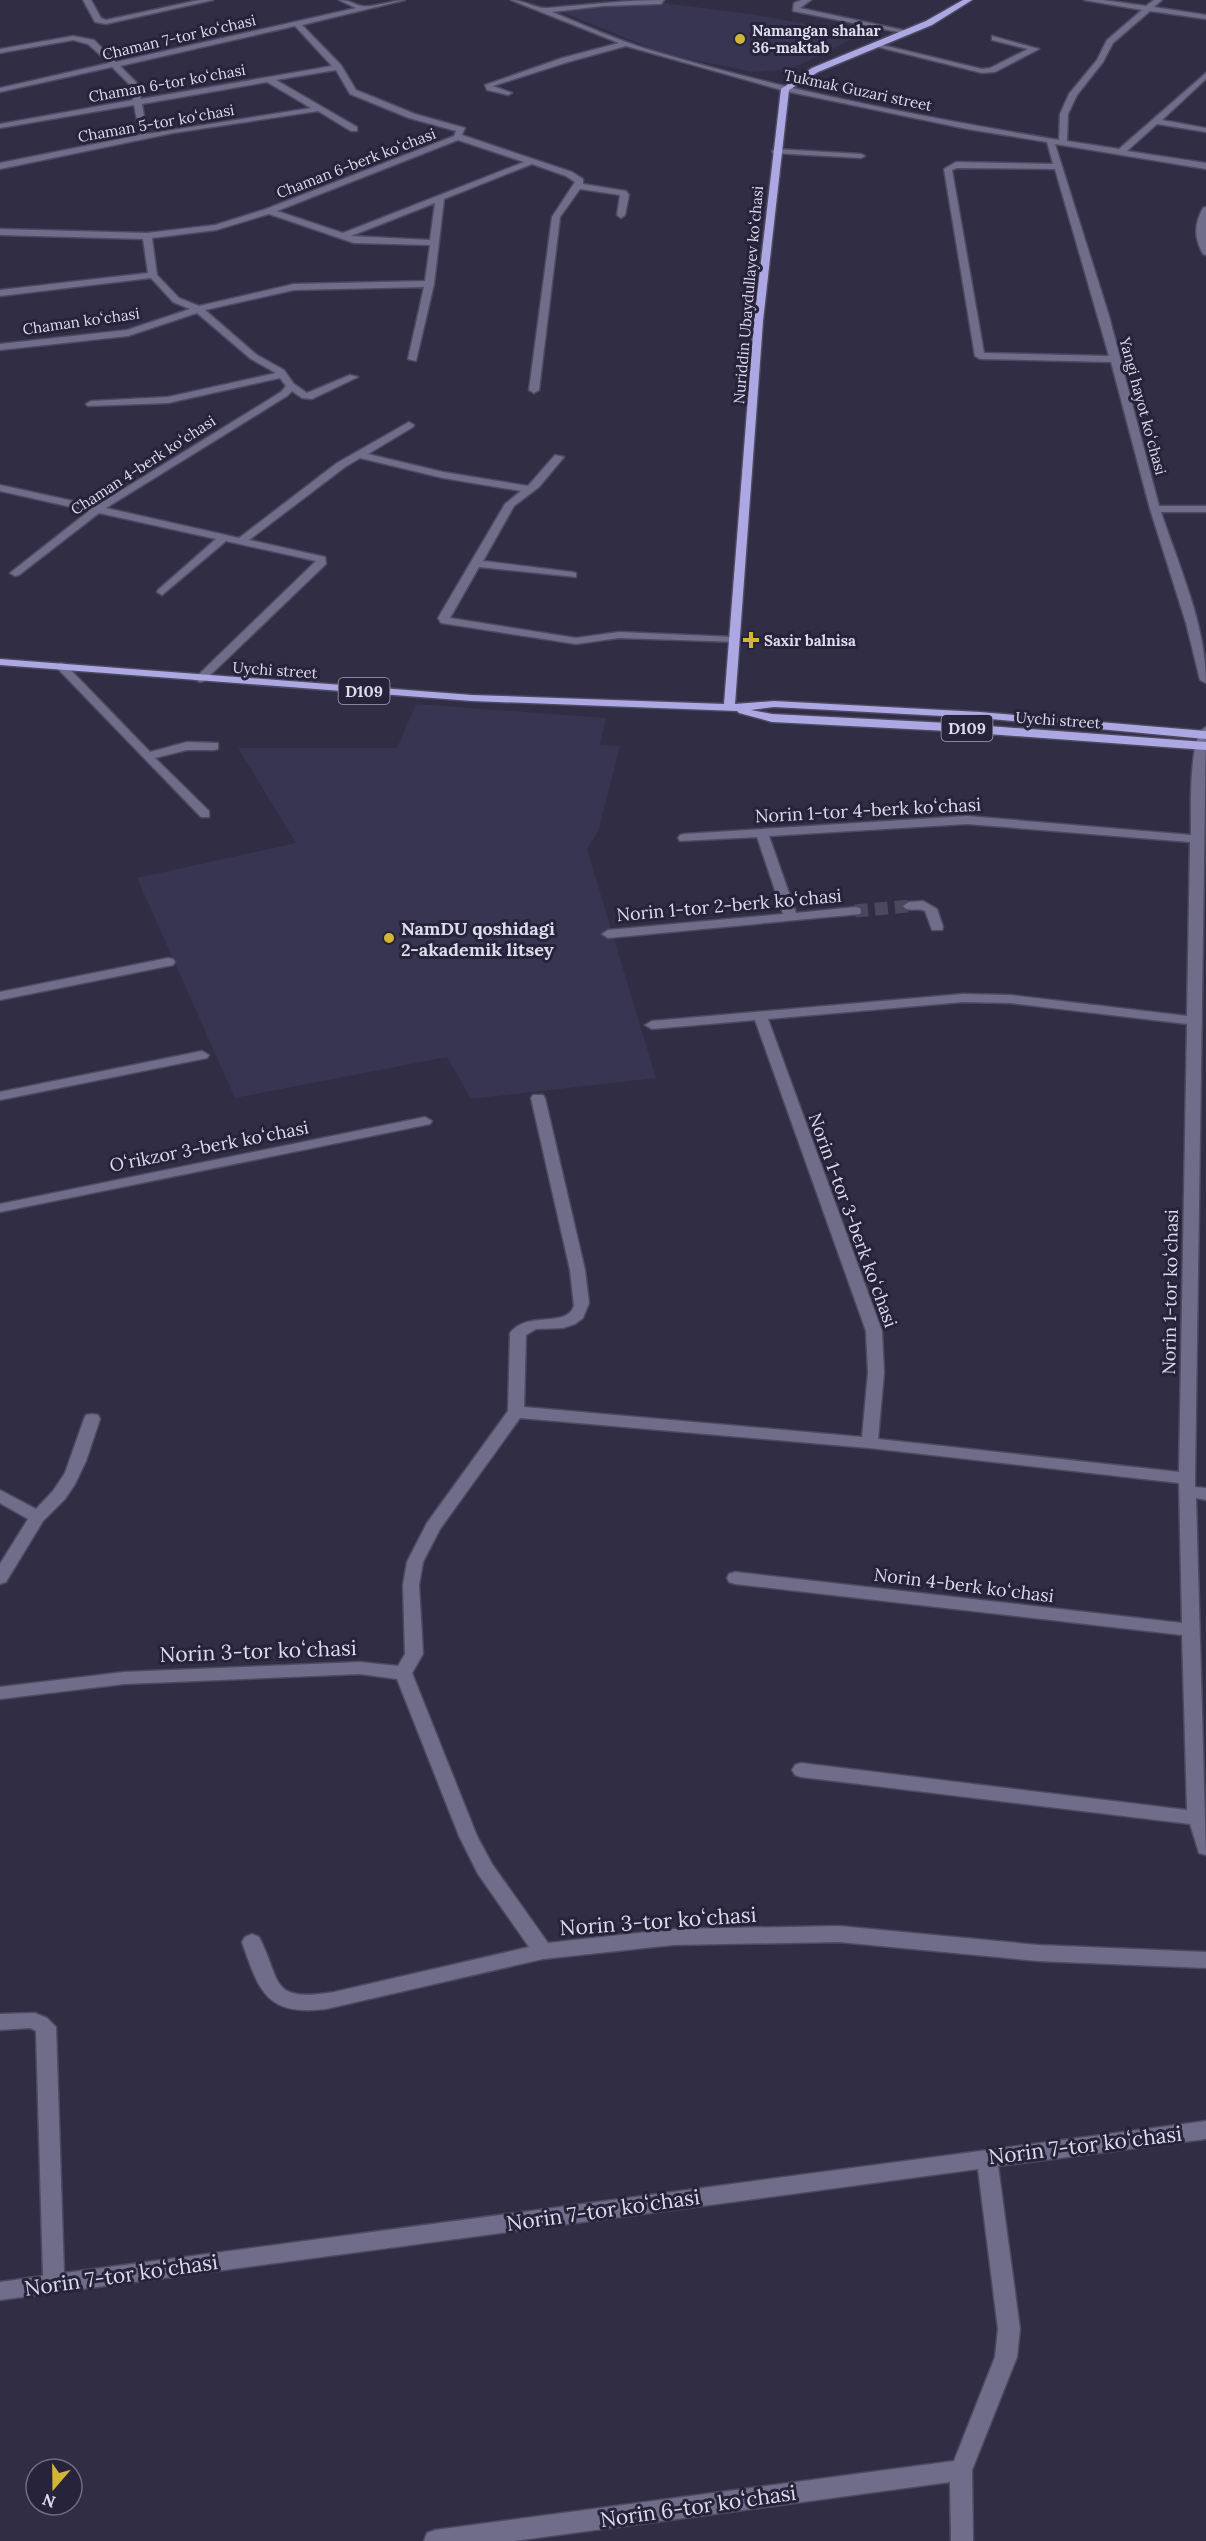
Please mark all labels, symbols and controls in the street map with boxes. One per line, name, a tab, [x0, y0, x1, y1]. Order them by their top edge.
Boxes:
street label: Chaman 7-tor koʻchasi	[100, 10, 258, 64]
place label: Namangan shahar 36-maktab	[752, 21, 882, 57]
marker: Namangan shahar 36-maktab	[733, 32, 747, 46]
street label: Chaman 6-tor koʻchasi	[87, 60, 247, 106]
street label: Tukmak Guzari street	[782, 65, 934, 115]
street label: Chaman 5-tor koʻchasi	[76, 100, 236, 146]
street label: Chaman 6-berk koʻchasi	[274, 124, 438, 202]
street label: Nuriddin Ubaydullayev koʻchasi	[729, 185, 767, 405]
street label: Chaman koʻchasi	[21, 303, 141, 339]
street label: Yangi hayot koʻchasi	[1115, 334, 1171, 477]
street label: Chaman 4-berk koʻchasi	[67, 411, 219, 519]
marker: Saxir balnisa	[742, 631, 760, 649]
place label: Saxir balnisa	[764, 631, 856, 650]
street label: Uychi street	[232, 658, 318, 682]
road number: D109	[338, 678, 389, 704]
street label: Uychi street	[1015, 708, 1101, 732]
road number: D109	[942, 715, 992, 741]
street label: Norin 1-tor 4-berk koʻchasi	[754, 793, 982, 827]
street label: Norin 1-tor 2-berk koʻchasi	[615, 884, 843, 926]
place label: NamDU qoshidagi 2-akademik litsey	[401, 917, 555, 961]
marker: NamDU qoshidagi 2-akademik litsey	[382, 931, 396, 945]
street label: Norin 1-tor 3-berk koʻchasi	[803, 1110, 903, 1330]
street label: Oʻrikzor 3-berk koʻchasi	[107, 1115, 311, 1177]
street label: Norin 1-tor koʻchasi	[1157, 1209, 1183, 1375]
street label: Norin 4-berk koʻchasi	[873, 1563, 1055, 1607]
street label: Norin 3-tor koʻchasi	[159, 1634, 357, 1668]
street label: Norin 3-tor koʻchasi	[559, 1901, 757, 1941]
street label: Norin 7-tor koʻchasi	[987, 2120, 1183, 2170]
street label: Norin 7-tor koʻchasi	[505, 2183, 701, 2237]
street label: Norin 7-tor koʻchasi	[23, 2248, 219, 2302]
north arrow	[24, 2457, 84, 2517]
street label: Norin 6-tor koʻchasi	[598, 2479, 798, 2533]
text: N	[40, 2490, 58, 2513]

